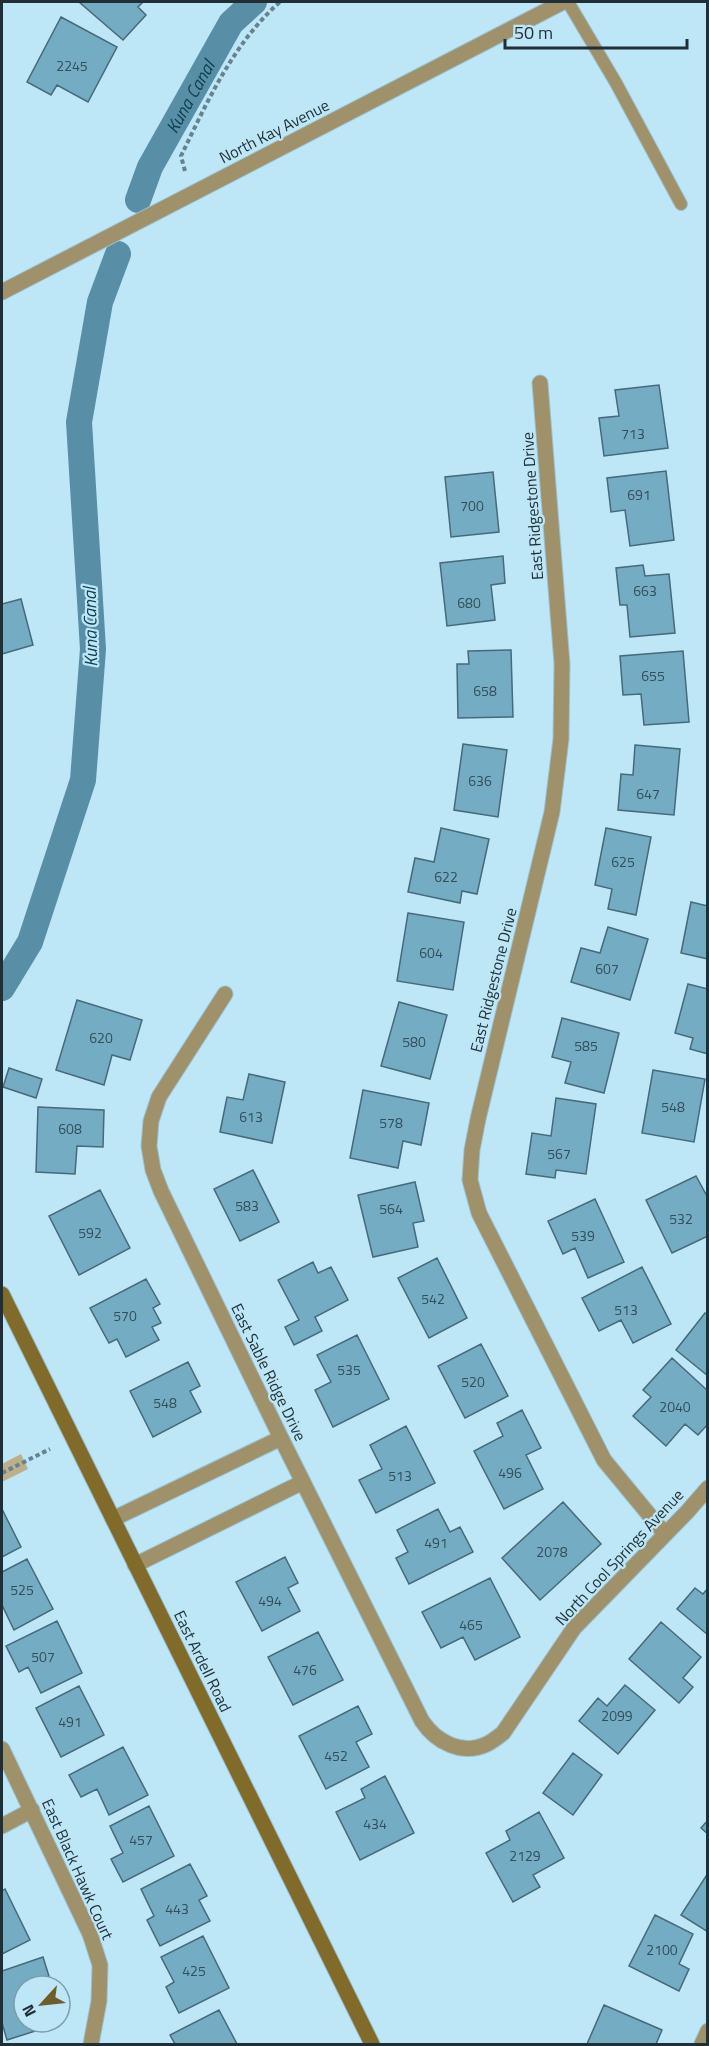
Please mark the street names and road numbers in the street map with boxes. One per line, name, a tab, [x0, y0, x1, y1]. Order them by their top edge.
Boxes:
street label: North Kay Avenue	[215, 93, 333, 169]
street label: East Ridgestone Drive	[515, 431, 549, 581]
street label: East Ridgestone Drive	[463, 905, 523, 1055]
street label: East Sable Ridge Drive	[225, 1299, 313, 1445]
street label: North Cool Springs Avenue	[549, 1483, 689, 1631]
street label: East Ardell Road	[168, 1606, 238, 1716]
street label: East Black Hawk Court	[36, 1795, 120, 1944]

